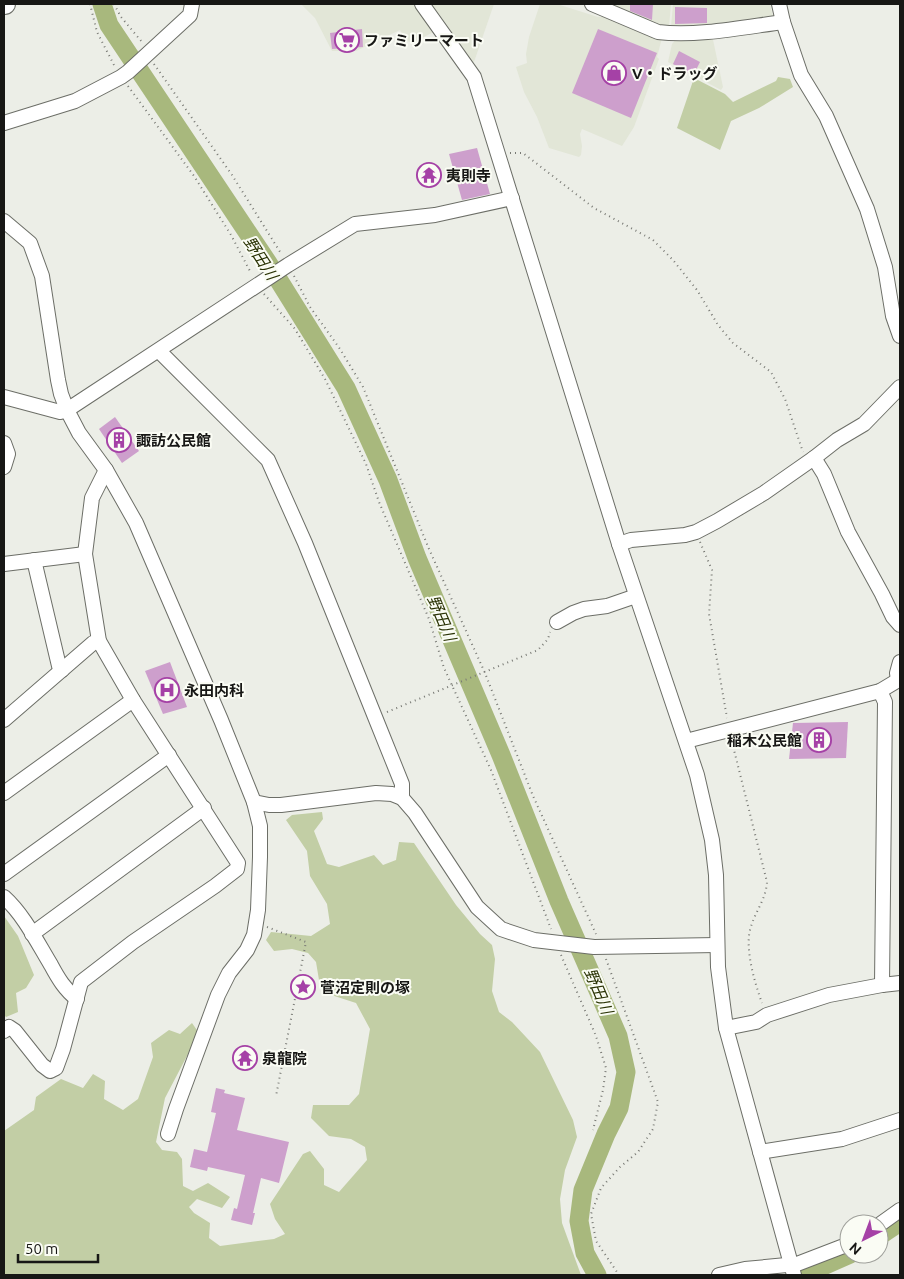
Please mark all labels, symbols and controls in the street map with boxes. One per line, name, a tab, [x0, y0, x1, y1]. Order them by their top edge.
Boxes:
supermarket icon: ファミリーマート	[334, 27, 360, 53]
place label: ファミリーマート	[364, 32, 484, 49]
shop icon: V・ドラッグ	[601, 60, 627, 86]
place label: V・ドラッグ	[632, 65, 718, 82]
temple icon: 夷則寺	[416, 162, 442, 188]
place label: 夷則寺	[446, 167, 491, 184]
water label: 野田川	[240, 233, 283, 285]
building icon: 諏訪公民館	[106, 427, 132, 453]
place label: 諏訪公民館	[136, 432, 211, 449]
water label: 野田川	[424, 592, 460, 645]
hospital icon: 永田内科	[154, 677, 180, 703]
place label: 永田内科	[184, 682, 244, 699]
building icon: 稲木公民館	[806, 727, 832, 753]
place label: 稲木公民館	[727, 732, 802, 749]
water label: 野田川	[581, 965, 617, 1018]
place icon: 菅沼定則の塚	[290, 974, 316, 1000]
place label: 菅沼定則の塚	[320, 979, 410, 996]
temple icon: 泉龍院	[232, 1045, 258, 1071]
place label: 泉龍院	[262, 1050, 307, 1067]
north arrow	[839, 1214, 889, 1264]
scale bar	[18, 1232, 98, 1264]
text: N	[846, 1239, 865, 1258]
text: 50 m	[25, 1240, 58, 1257]

